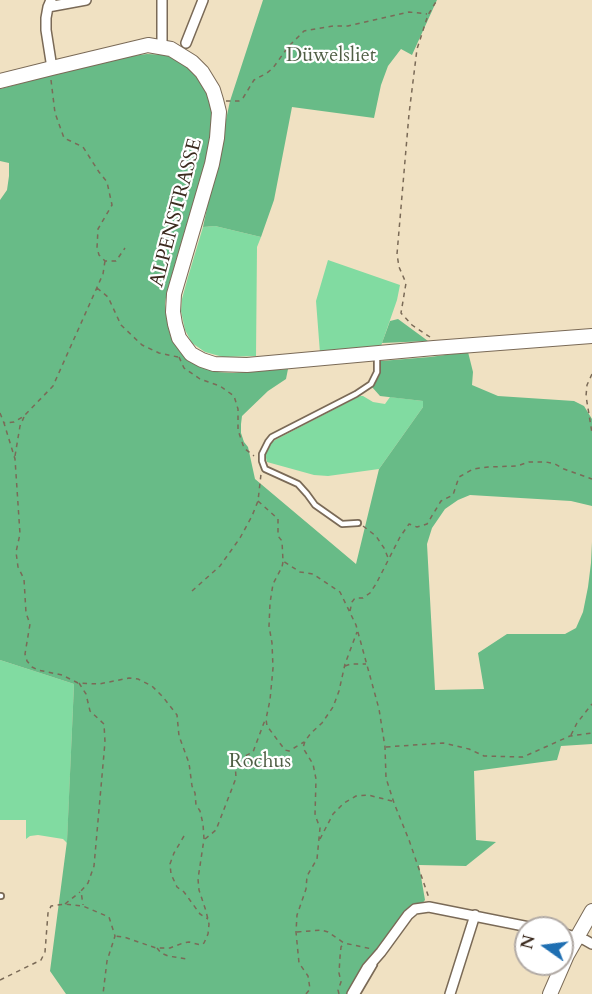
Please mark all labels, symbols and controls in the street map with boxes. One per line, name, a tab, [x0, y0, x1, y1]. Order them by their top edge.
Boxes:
park label: Düwelsliet	[286, 44, 376, 68]
street label: ALPENSTRASSE	[146, 136, 208, 290]
park label: Rochus	[229, 750, 291, 774]
north arrow	[514, 916, 574, 976]
text: N	[516, 933, 541, 952]

